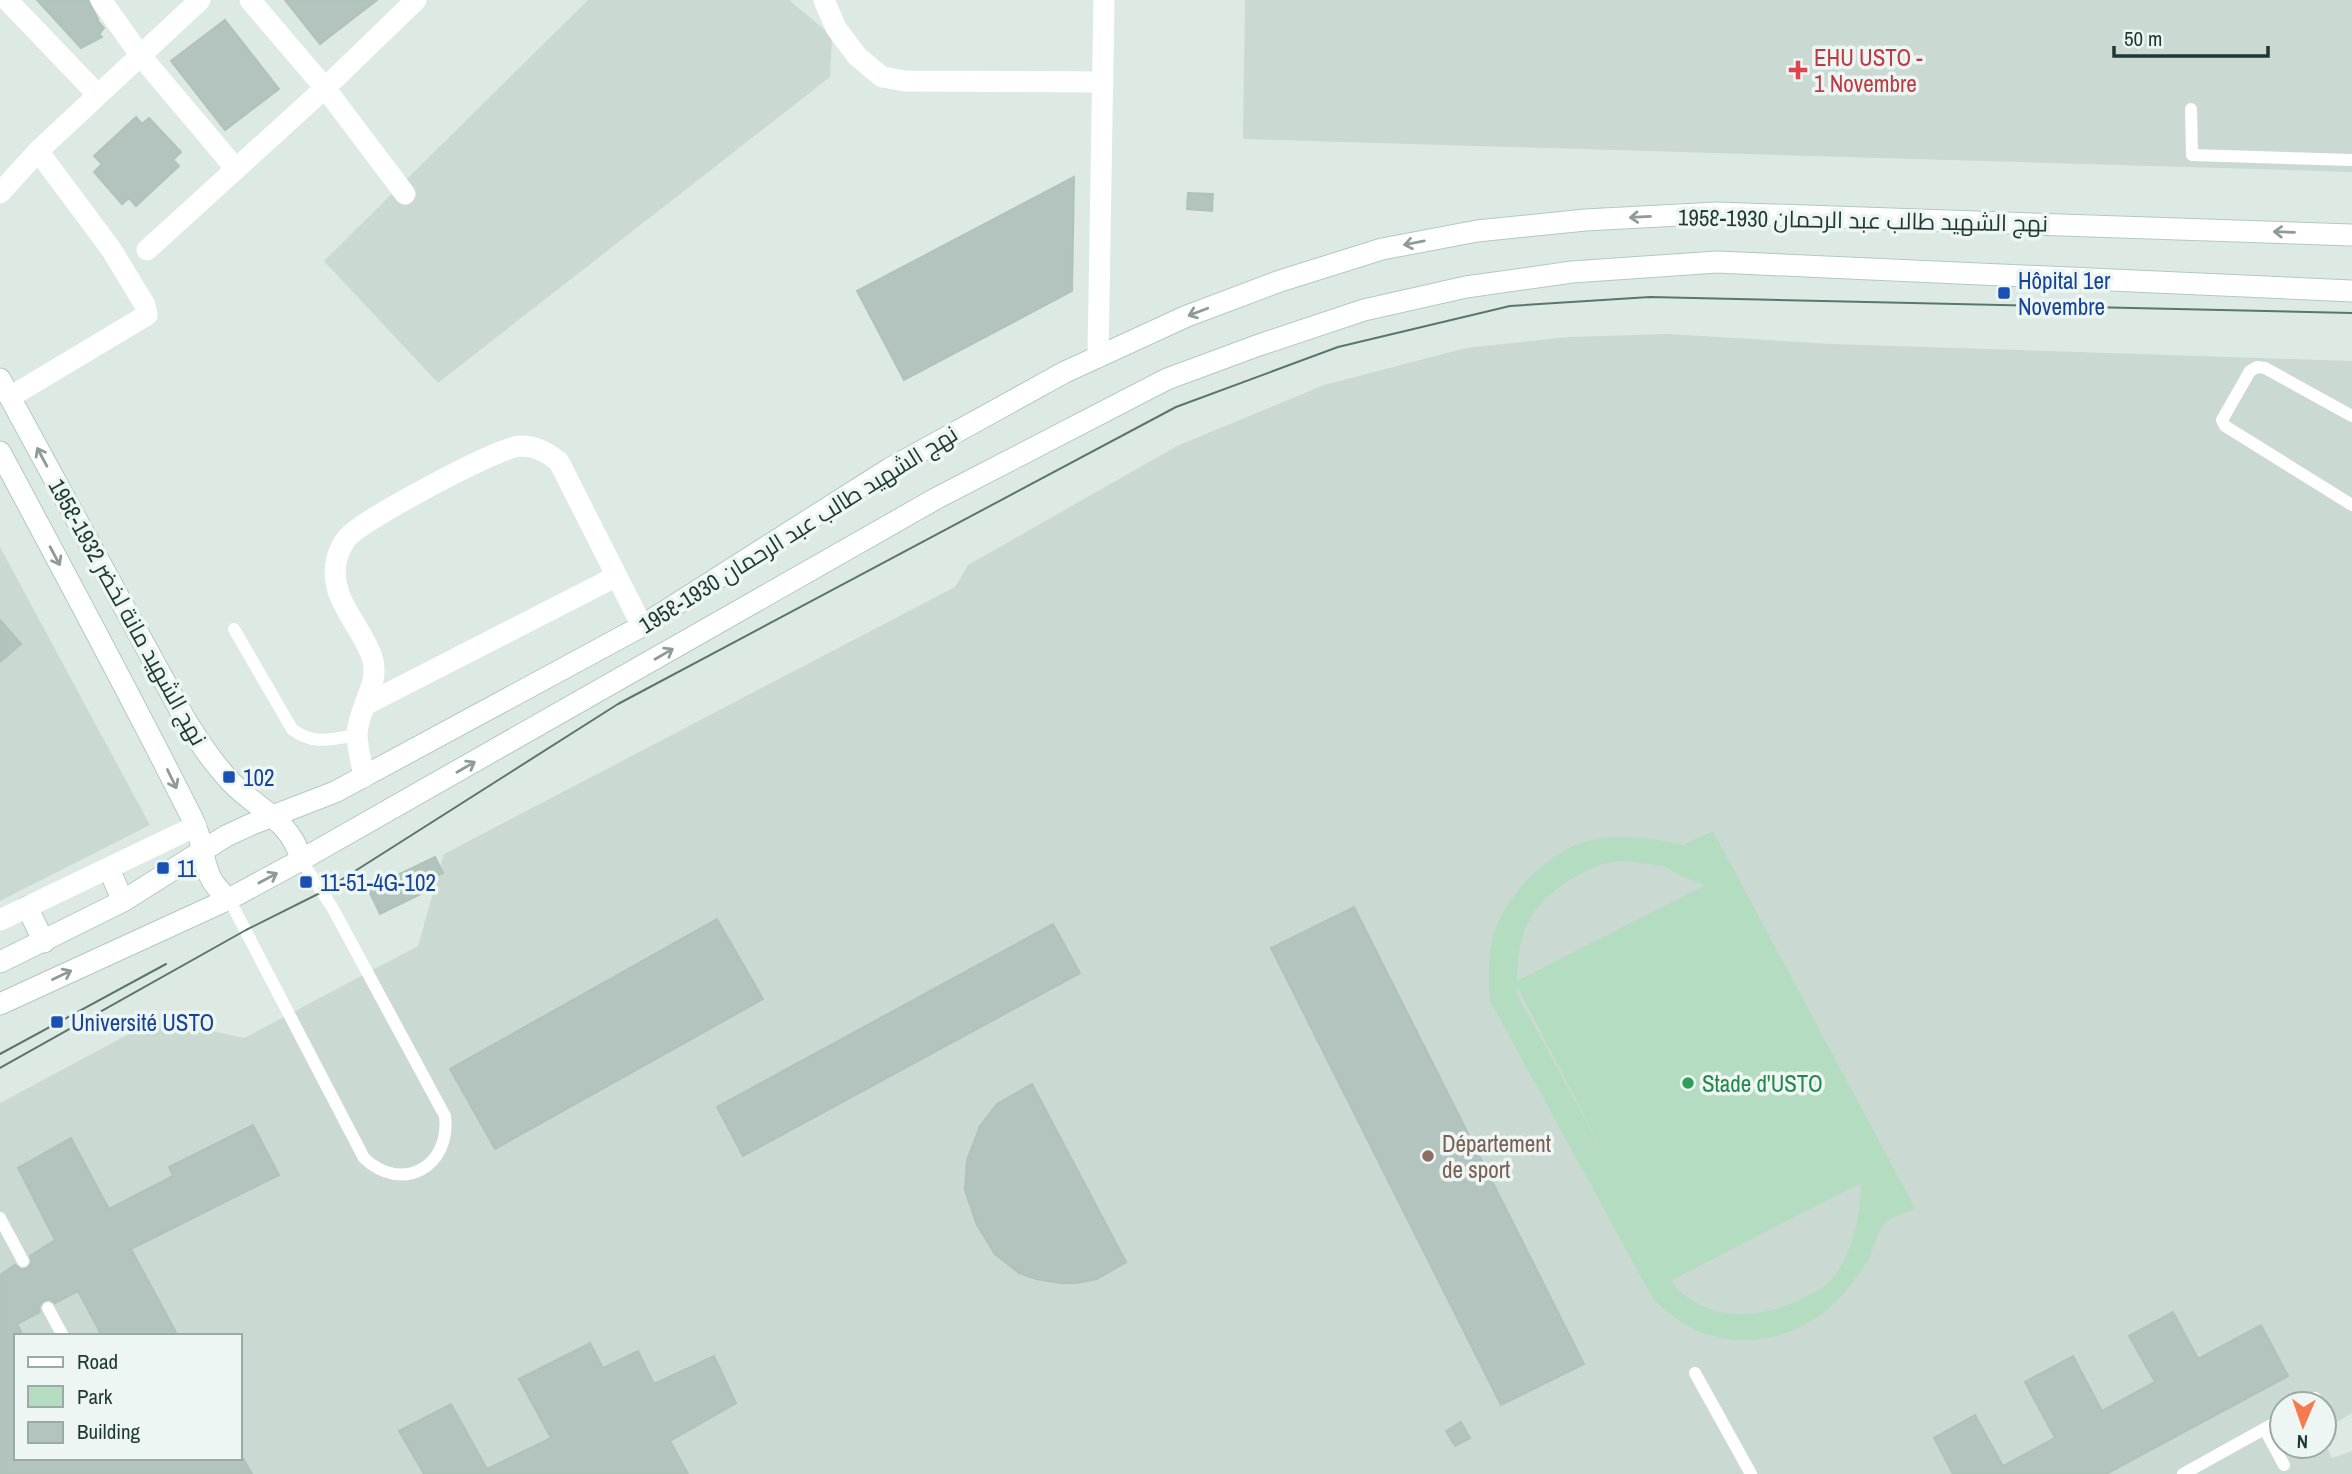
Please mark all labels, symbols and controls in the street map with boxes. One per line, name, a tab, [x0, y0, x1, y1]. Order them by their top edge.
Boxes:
scale bar	[2114, 14, 2268, 58]
text: 50 m	[2124, 24, 2162, 53]
place label: EHU USTO - 1 Novembre	[1814, 42, 1923, 99]
marker: EHU USTO - 1 Novembre	[1788, 60, 1808, 80]
street label: نهج الشهيد طالب عبد الرحمان 1930-1958	[1678, 201, 2048, 240]
one-way arrow	[1629, 211, 1652, 224]
one-way arrow	[2273, 226, 2296, 239]
one-way arrow	[1404, 236, 1426, 250]
place label: Hôpital 1er Novembre	[2018, 265, 2111, 322]
marker: Hôpital 1er Novembre	[1996, 285, 2012, 301]
one-way arrow	[1188, 307, 1210, 320]
street label: نهج الشهيد طالب عبد الرحمان 1930-1958	[633, 418, 964, 641]
one-way arrow	[35, 447, 49, 468]
street label: نهج الشهيد مانة لخضر 1932-1958	[41, 473, 214, 751]
one-way arrow	[48, 545, 62, 565]
one-way arrow	[653, 647, 673, 661]
one-way arrow	[455, 760, 476, 773]
place label: 102	[243, 762, 274, 793]
one-way arrow	[166, 768, 180, 789]
marker: 102	[221, 769, 237, 785]
place label: 11	[177, 853, 197, 884]
marker: 11	[155, 860, 171, 876]
place label: 11-51-4G-102	[320, 867, 436, 898]
one-way arrow	[257, 871, 278, 884]
marker: 11-51-4G-102	[298, 874, 314, 890]
one-way arrow	[51, 968, 72, 981]
place label: Université USTO	[71, 1007, 214, 1038]
marker: Université USTO	[49, 1014, 65, 1030]
place label: Stade d'USTO	[1702, 1068, 1823, 1099]
marker: Stade d'USTO	[1680, 1075, 1696, 1091]
place label: Département de sport	[1442, 1128, 1551, 1185]
marker: Département de sport	[1420, 1148, 1436, 1164]
legend	[14, 1334, 242, 1460]
text: Road	[77, 1347, 118, 1376]
text: Park	[77, 1382, 113, 1411]
north arrow	[2268, 1390, 2338, 1460]
text: Building	[77, 1417, 141, 1446]
text: N	[2296, 1429, 2308, 1455]

